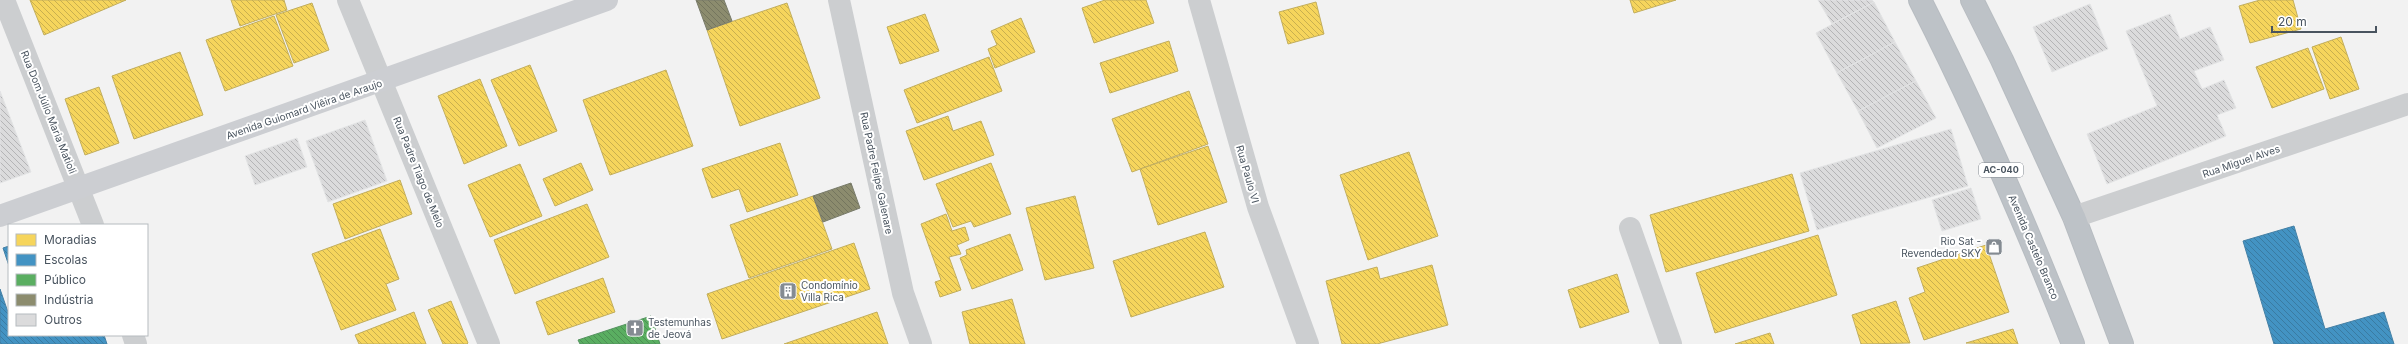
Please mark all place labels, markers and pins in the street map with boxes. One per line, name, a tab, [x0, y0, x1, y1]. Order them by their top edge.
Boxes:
place label: Rio Sat - Revendedor SKY	[1901, 235, 1981, 259]
shop icon: Rio Sat - Revendedor SKY	[1984, 237, 2004, 257]
place label: Condomínio Villa Rica	[801, 279, 858, 303]
building icon: Condomínio Villa Rica	[778, 281, 798, 301]
place label: Testemunhas de Jeová	[648, 316, 711, 340]
church icon: Testemunhas de Jeová	[625, 318, 645, 338]

